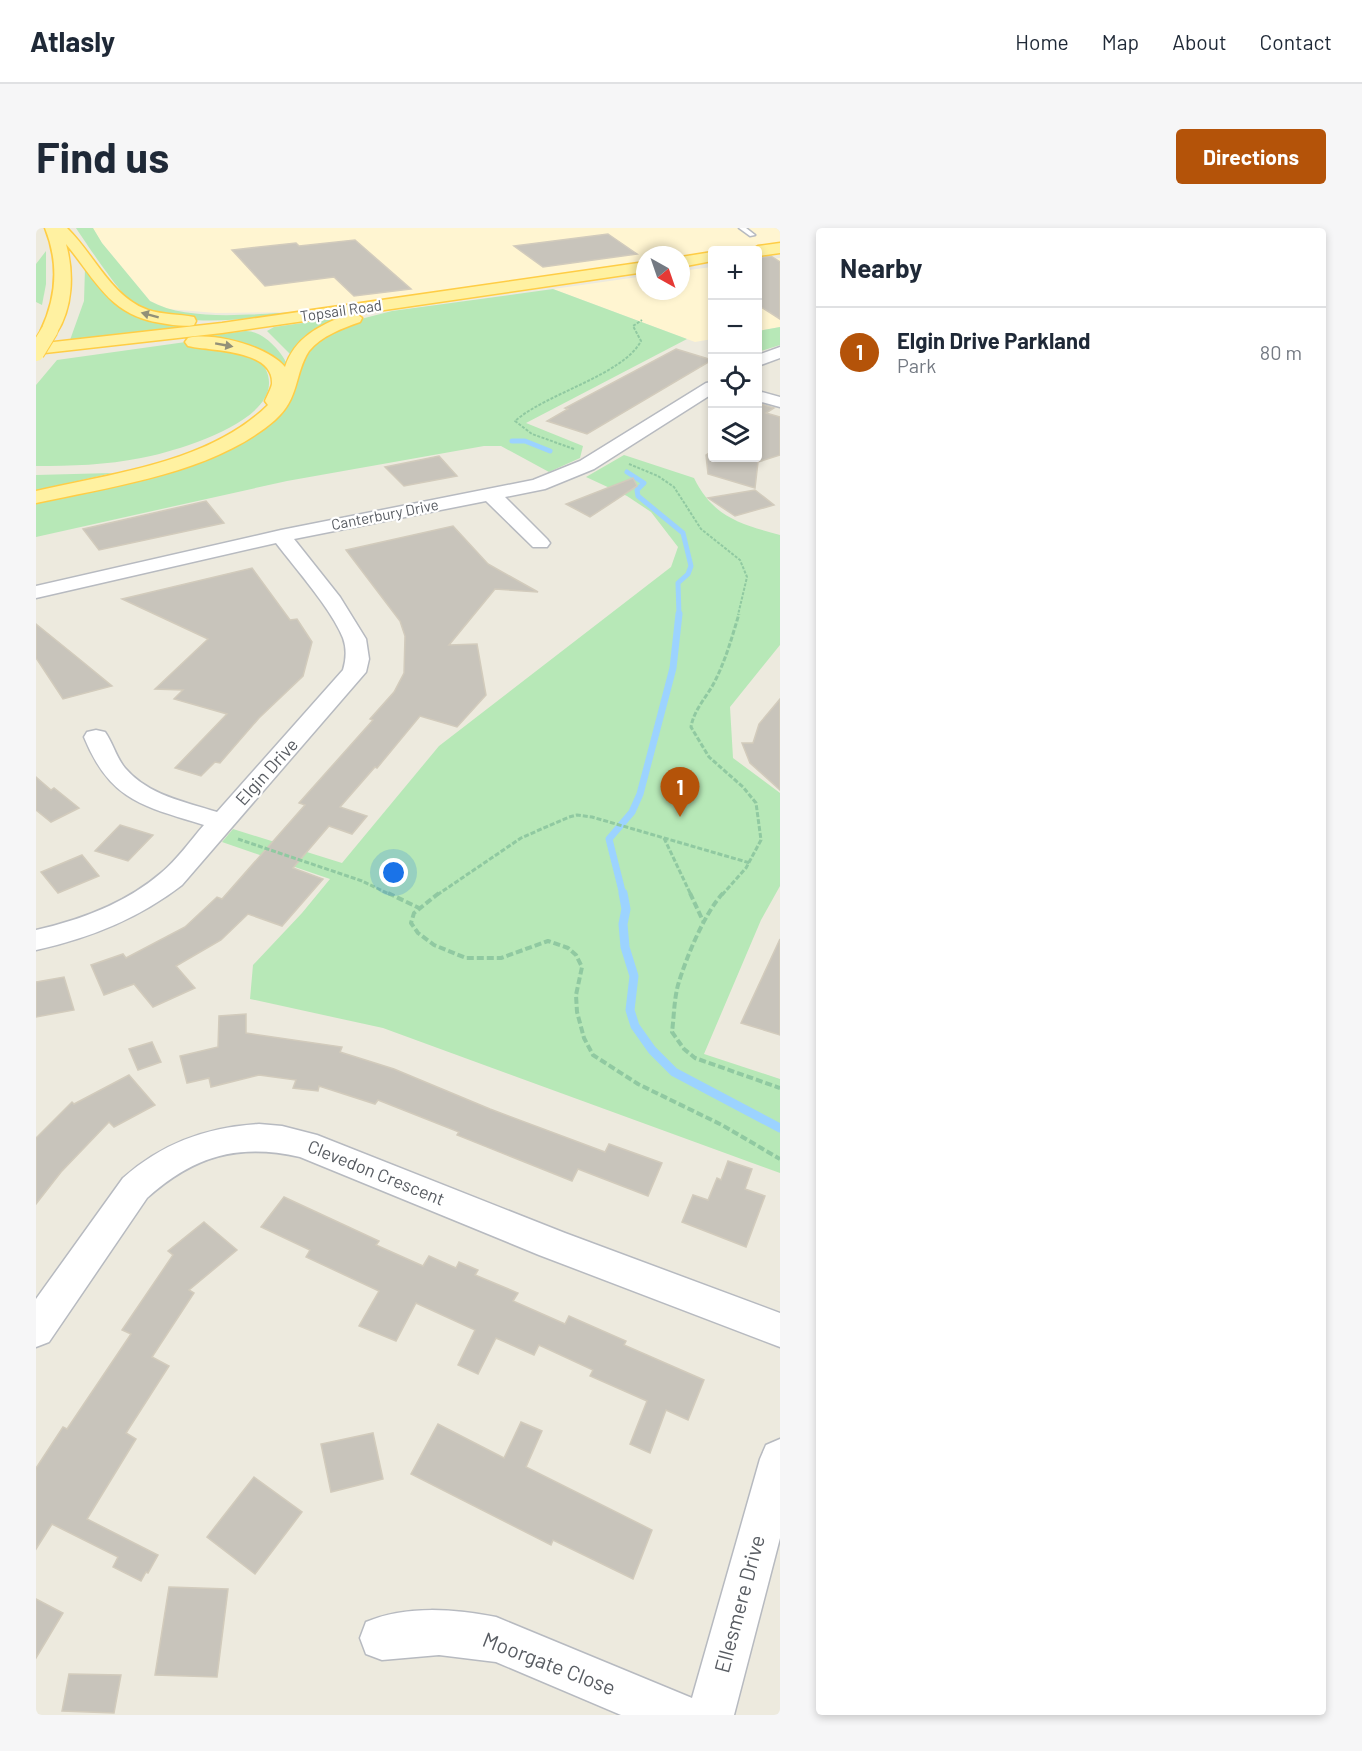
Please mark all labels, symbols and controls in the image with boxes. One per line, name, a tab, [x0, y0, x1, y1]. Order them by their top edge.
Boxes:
text: Atlasly	[30, 24, 115, 58]
text: Home	[1015, 29, 1069, 54]
text: Map	[1102, 29, 1139, 54]
text: About	[1172, 29, 1227, 54]
text: Contact	[1260, 29, 1332, 54]
button: Directions	[1176, 129, 1326, 184]
text: Find us	[36, 131, 169, 181]
north arrow	[636, 246, 690, 300]
map controls	[708, 246, 762, 462]
button: +	[708, 246, 762, 300]
text: Nearby	[840, 252, 922, 283]
street label: Topsail Road	[299, 295, 383, 325]
button: −	[708, 300, 762, 354]
one-way arrow	[141, 310, 159, 319]
text: Elgin Drive Parkland	[897, 327, 1090, 353]
text: 1	[856, 340, 863, 364]
text: 80 m	[1260, 340, 1302, 364]
one-way arrow	[214, 341, 233, 350]
text: Park	[897, 353, 936, 377]
button: locate	[708, 354, 762, 408]
button: layers	[708, 408, 762, 462]
street label: Canterbury Drive	[330, 495, 440, 533]
street label: Elgin Drive	[230, 733, 302, 809]
pin: 1	[660, 768, 700, 817]
your location	[379, 858, 408, 887]
street label: Clevedon Crescent	[305, 1135, 448, 1210]
street label: Ellesmere Drive	[708, 1532, 769, 1675]
street label: Moorgate Close	[480, 1626, 619, 1699]

